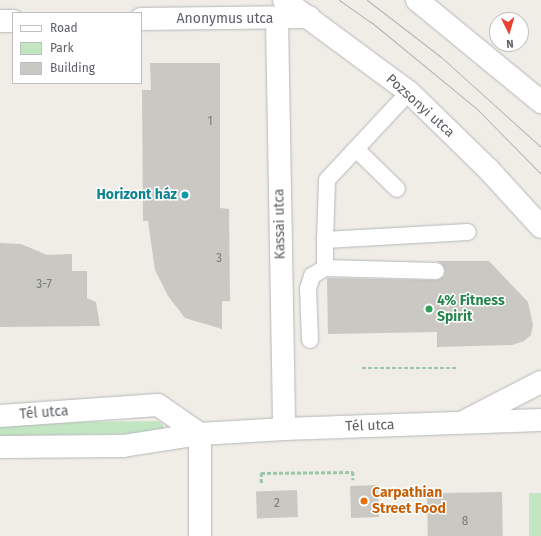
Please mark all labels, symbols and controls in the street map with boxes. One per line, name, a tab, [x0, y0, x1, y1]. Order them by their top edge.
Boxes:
street label: Anonymus utca	[177, 11, 273, 27]
legend	[12, 12, 142, 84]
north arrow	[489, 12, 529, 52]
text: Road	[50, 21, 78, 35]
text: N	[506, 37, 514, 50]
text: Park	[50, 41, 74, 55]
text: Building	[50, 61, 95, 75]
street label: Pozsonyi utca	[382, 71, 458, 141]
house number: 1	[207, 115, 213, 129]
place label: Horizont ház	[96, 187, 177, 203]
street label: Kassai utca	[271, 188, 289, 260]
marker: Horizont ház	[180, 190, 190, 200]
house number: 3	[216, 252, 222, 266]
house number: 3-7	[36, 278, 52, 292]
place label: 4% Fitness Spirit	[437, 293, 505, 326]
marker: 4% Fitness Spirit	[424, 304, 434, 314]
street label: Tél utca	[19, 403, 69, 423]
street label: Tél utca	[345, 417, 395, 435]
place label: Carpathian Street Food	[372, 485, 446, 518]
marker: Carpathian Street Food	[359, 496, 369, 506]
house number: 2	[274, 497, 280, 511]
house number: 8	[462, 515, 468, 529]

